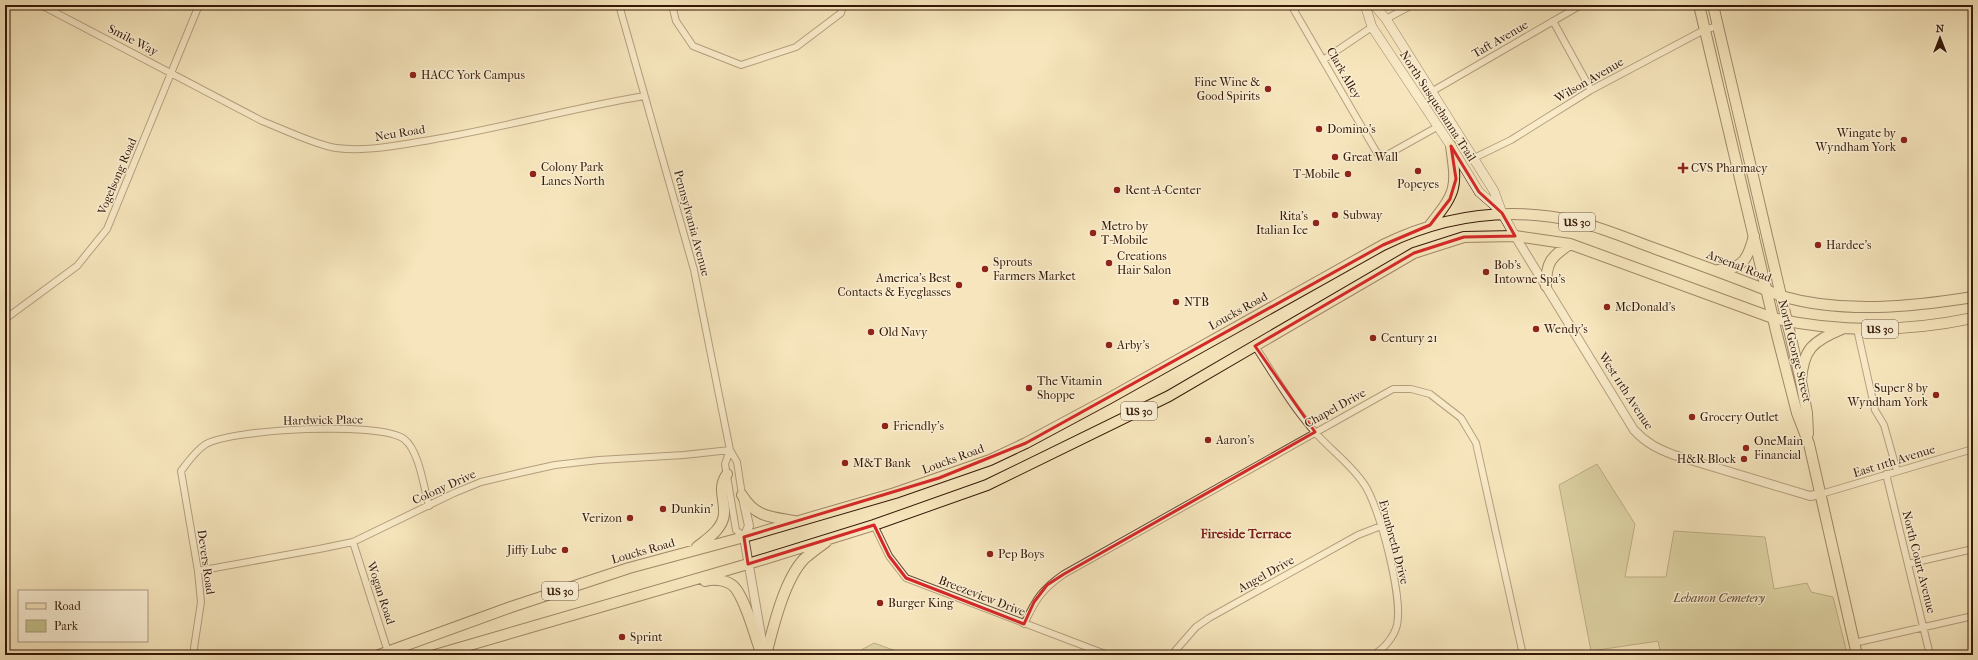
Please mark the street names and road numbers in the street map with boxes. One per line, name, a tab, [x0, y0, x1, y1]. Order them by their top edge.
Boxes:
street label: Taft Avenue	[1470, 17, 1530, 61]
street label: Smile Way	[106, 21, 161, 59]
street label: Clark Alley	[1324, 45, 1365, 102]
street label: North Susquehanna Trail	[1397, 48, 1479, 164]
street label: Wilson Avenue	[1551, 55, 1626, 106]
street label: Neu Road	[374, 122, 427, 144]
street label: Vogelsong Road	[94, 135, 140, 217]
street label: Pennsylvania Avenue	[671, 168, 713, 278]
road number: US 30	[1559, 213, 1595, 231]
street label: Arsenal Road	[1704, 247, 1774, 285]
street label: Loucks Road	[1206, 289, 1270, 333]
street label: North George Street	[1775, 298, 1815, 405]
road number: US 30	[1862, 320, 1898, 338]
street label: West 11th Avenue	[1595, 349, 1656, 432]
street label: Chapel Drive	[1302, 385, 1368, 431]
road number: US 30	[1121, 402, 1157, 420]
street label: Hardwick Place	[283, 412, 363, 428]
street label: Loucks Road	[920, 441, 986, 477]
street label: East 11th Avenue	[1851, 442, 1937, 480]
street label: Colony Drive	[410, 467, 478, 507]
street label: Evunbreth Drive	[1376, 498, 1412, 586]
street label: North Court Avenue	[1899, 509, 1939, 615]
street label: Devers Road	[195, 529, 218, 596]
street label: Loucks Road	[610, 535, 677, 567]
street label: Angel Drive	[1235, 553, 1297, 596]
street label: Wogan Road	[364, 559, 398, 627]
street label: Breezeview Drive	[937, 573, 1027, 619]
road number: US 30	[542, 582, 578, 600]

